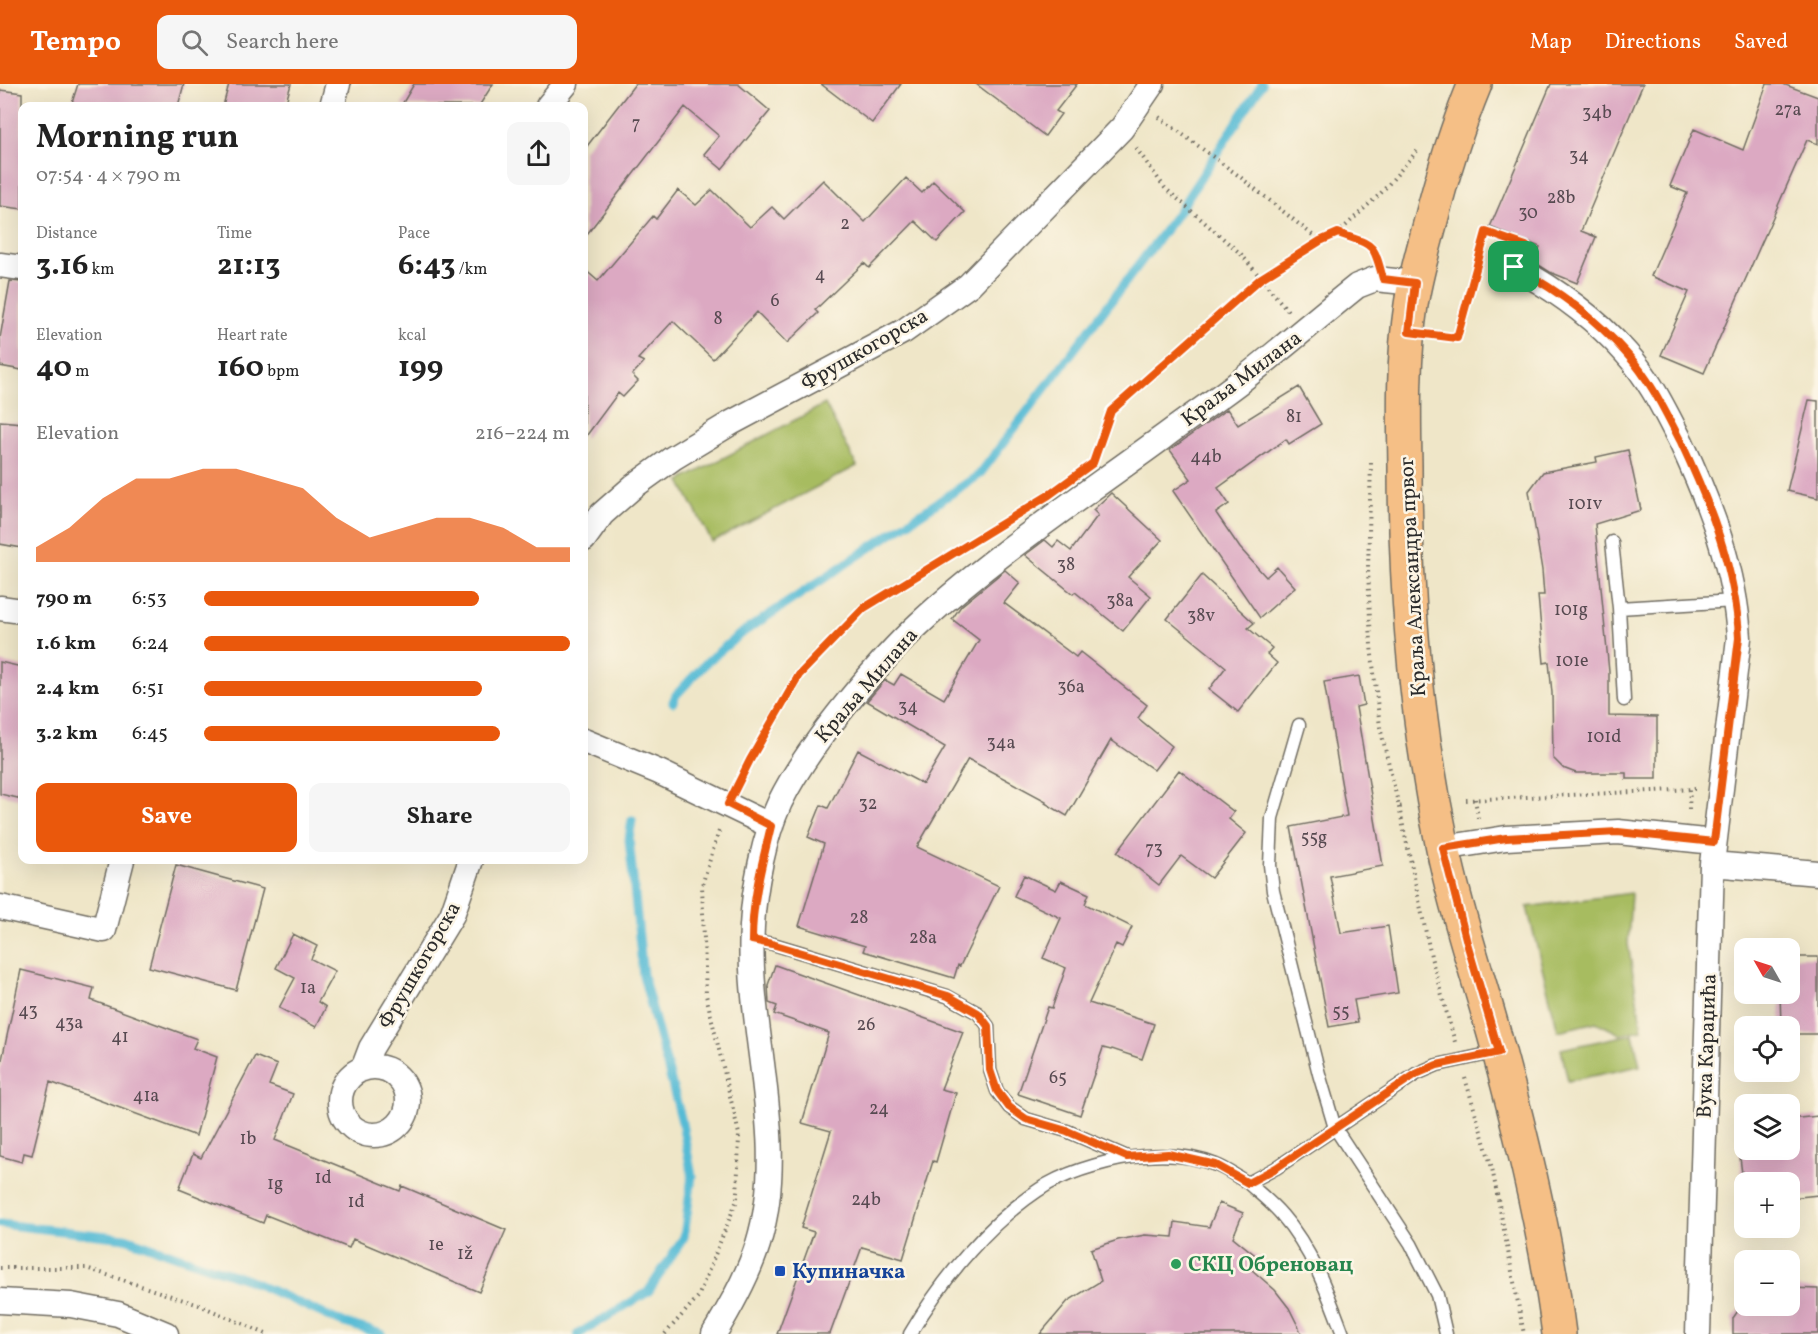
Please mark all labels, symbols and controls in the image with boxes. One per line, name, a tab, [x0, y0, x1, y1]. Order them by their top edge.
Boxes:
search box	[157, 15, 577, 69]
text: Tempo	[30, 23, 121, 62]
icon: search	[178, 26, 211, 59]
text: Search here	[226, 27, 339, 58]
text: Map	[1530, 28, 1572, 57]
text: Directions	[1605, 28, 1701, 57]
text: Saved	[1734, 28, 1788, 57]
house number: 27a	[1775, 98, 1801, 123]
house number: 34b	[1582, 101, 1612, 126]
house number: 7	[632, 112, 640, 137]
text: Morning run	[36, 116, 239, 162]
button: share	[507, 122, 570, 185]
house number: 34	[1569, 144, 1589, 169]
text: 07:54 · 4 × 790 m	[36, 162, 181, 190]
house number: 28b	[1547, 186, 1575, 211]
house number: 30	[1518, 201, 1538, 226]
house number: 2	[840, 212, 850, 237]
text: Distance	[36, 223, 97, 245]
text: Time	[217, 223, 252, 245]
text: Pace	[398, 223, 430, 245]
pin	[1488, 241, 1539, 292]
text: 3.16	[36, 245, 88, 287]
text: 21:13	[217, 245, 281, 287]
text: 6:43	[398, 245, 455, 287]
icon: arrive	[1497, 250, 1530, 283]
text: km	[88, 259, 114, 281]
text: /km	[455, 259, 487, 281]
house number: 4	[815, 263, 825, 288]
house number: 6	[770, 289, 780, 314]
street label: Фрушкогорска	[796, 302, 934, 399]
house number: 8	[713, 307, 723, 332]
street label: Краља Милана	[1176, 324, 1308, 434]
text: Elevation	[36, 325, 103, 347]
text: Heart rate	[217, 325, 288, 347]
text: kcal	[398, 325, 426, 347]
text: 40	[36, 347, 72, 389]
text: 160	[217, 347, 264, 389]
text: 199	[398, 347, 443, 389]
text: m	[72, 361, 89, 383]
text: bpm	[264, 361, 299, 383]
house number: 81	[1286, 405, 1302, 430]
text: Elevation	[36, 420, 119, 448]
text: 216–224 m	[475, 420, 570, 448]
house number: 44b	[1190, 445, 1222, 470]
street label: Краља Александра првог	[1393, 456, 1434, 698]
house number: 101v	[1568, 492, 1603, 517]
house number: 38	[1057, 553, 1075, 578]
text: 790 m	[36, 585, 92, 613]
text: 6:53	[132, 585, 167, 613]
house number: 38a	[1106, 589, 1134, 614]
house number: 101g	[1554, 598, 1588, 623]
house number: 38v	[1187, 604, 1215, 629]
street label: Краља Милана	[809, 622, 925, 750]
text: 1.6 km	[36, 630, 96, 658]
text: 6:24	[132, 630, 169, 658]
house number: 101e	[1555, 649, 1589, 674]
text: 2.4 km	[36, 675, 100, 703]
text: 6:51	[132, 675, 164, 703]
house number: 36a	[1057, 675, 1085, 700]
house number: 34	[898, 695, 918, 720]
text: 3.2 km	[36, 720, 98, 748]
text: 6:45	[132, 720, 168, 748]
house number: 101d	[1587, 725, 1621, 750]
house number: 34a	[987, 731, 1016, 756]
button: Save	[36, 783, 297, 852]
button: Share	[309, 783, 570, 852]
house number: 32	[859, 792, 877, 817]
house number: 55g	[1301, 826, 1327, 851]
house number: 73	[1145, 837, 1163, 862]
street label: Фрушкогорска	[372, 897, 469, 1035]
house number: 28	[850, 906, 868, 931]
house number: 28a	[909, 926, 937, 951]
north arrow	[1734, 938, 1800, 1004]
map controls	[1734, 938, 1800, 1316]
street label: Вука Караџића	[1690, 973, 1725, 1119]
house number: 1a	[300, 976, 316, 1001]
house number: 43	[18, 999, 38, 1024]
house number: 55	[1332, 1000, 1350, 1025]
house number: 43a	[55, 1011, 83, 1036]
house number: 26	[857, 1013, 875, 1038]
button: locate	[1734, 1016, 1800, 1082]
house number: 41	[111, 1025, 129, 1050]
house number: 65	[1049, 1066, 1067, 1091]
house number: 41a	[133, 1084, 159, 1109]
button: layers	[1734, 1094, 1800, 1160]
house number: 24	[869, 1097, 889, 1122]
house number: 1b	[240, 1127, 257, 1152]
house number: 1d	[314, 1166, 332, 1191]
house number: 1g	[267, 1172, 283, 1197]
button: +	[1734, 1172, 1800, 1238]
house number: 24b	[851, 1188, 881, 1213]
house number: 1đ	[347, 1190, 365, 1215]
house number: 1e	[428, 1233, 444, 1258]
house number: 1ž	[457, 1242, 473, 1267]
button: −	[1734, 1250, 1800, 1316]
place label: СКЦ Обреновац	[1188, 1251, 1353, 1280]
marker: СКЦ Обреновац	[1169, 1257, 1183, 1271]
place label: Купиначка	[792, 1258, 905, 1287]
marker: Купиначка	[773, 1264, 787, 1278]

